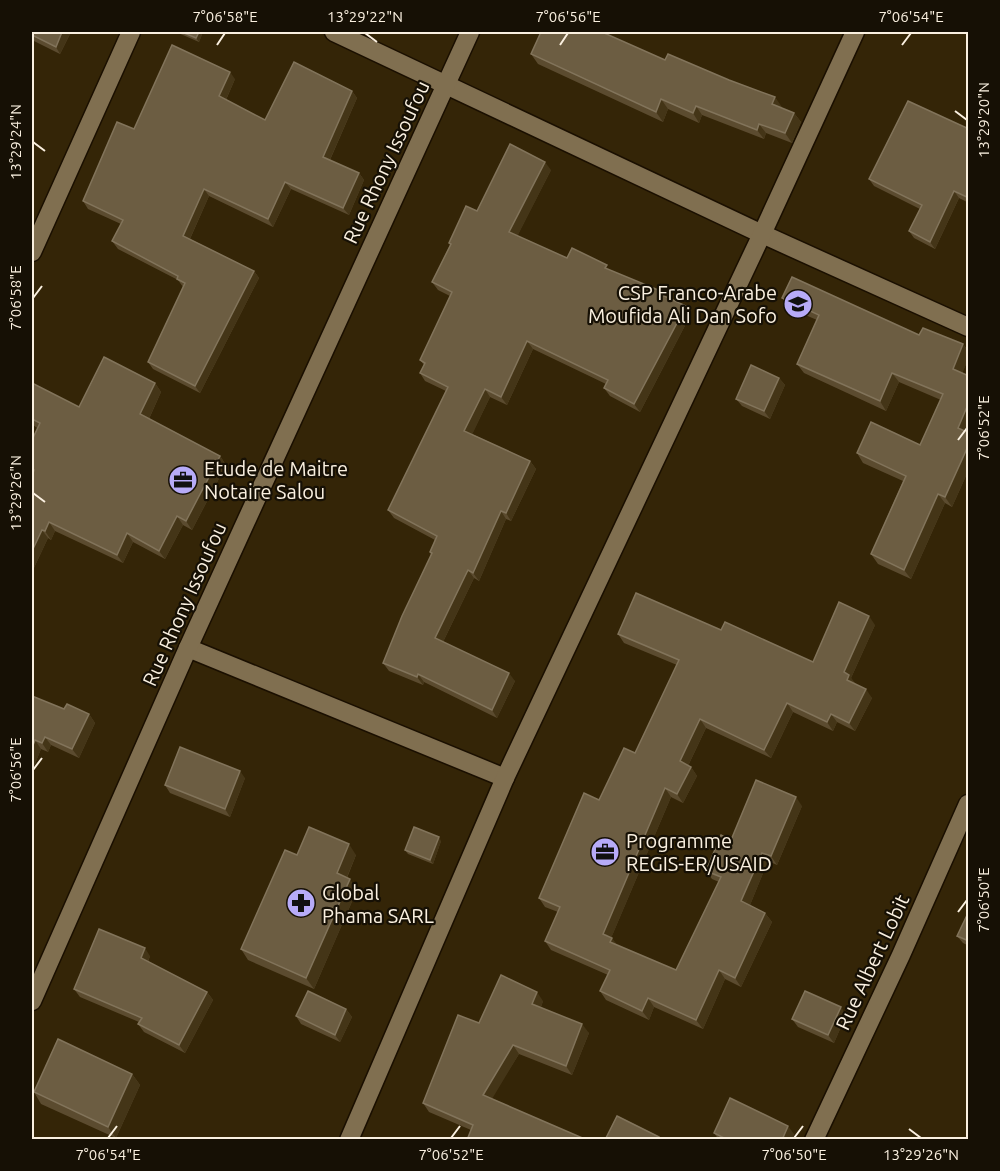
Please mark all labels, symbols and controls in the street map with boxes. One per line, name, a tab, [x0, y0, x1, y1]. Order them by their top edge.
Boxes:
text: 7°06'58"E	[192, 8, 258, 25]
text: 13°29'22"N	[327, 8, 403, 25]
text: 7°06'56"E	[535, 8, 601, 25]
text: 7°06'54"E	[878, 8, 944, 25]
street label: Rue Rhony Issoufou	[338, 77, 434, 247]
text: 13°29'20"N	[975, 82, 992, 158]
text: 13°29'24"N	[7, 104, 24, 180]
text: 7°06'58"E	[7, 265, 24, 331]
place label: CSP Franco-Arabe Moufida Ali Dan Sofo	[588, 281, 777, 327]
school or university icon: CSP Franco-Arabe Moufida Ali Dan Sofo	[782, 288, 814, 320]
text: 7°06'52"E	[975, 395, 992, 461]
text: 13°29'26"N	[7, 455, 24, 531]
place label: Etude de Maitre Notaire Salou	[204, 457, 348, 503]
office icon: Etude de Maitre Notaire Salou	[167, 464, 199, 496]
street label: Rue Rhony Issoufou	[138, 519, 230, 689]
text: 7°06'56"E	[7, 737, 24, 803]
place label: Programme REGIS-ER/USAID	[626, 829, 772, 875]
office icon: Programme REGIS-ER/USAID	[589, 836, 621, 868]
text: 7°06'50"E	[975, 867, 992, 933]
place label: Global Phama SARL	[322, 881, 434, 927]
pharmacy icon: Global Phama SARL	[285, 887, 317, 919]
street label: Rue Albert Lobit	[831, 890, 913, 1033]
text: 7°06'54"E	[75, 1146, 141, 1163]
text: 7°06'52"E	[418, 1146, 484, 1163]
text: 7°06'50"E	[761, 1146, 827, 1163]
text: 13°29'26"N	[883, 1146, 959, 1163]

